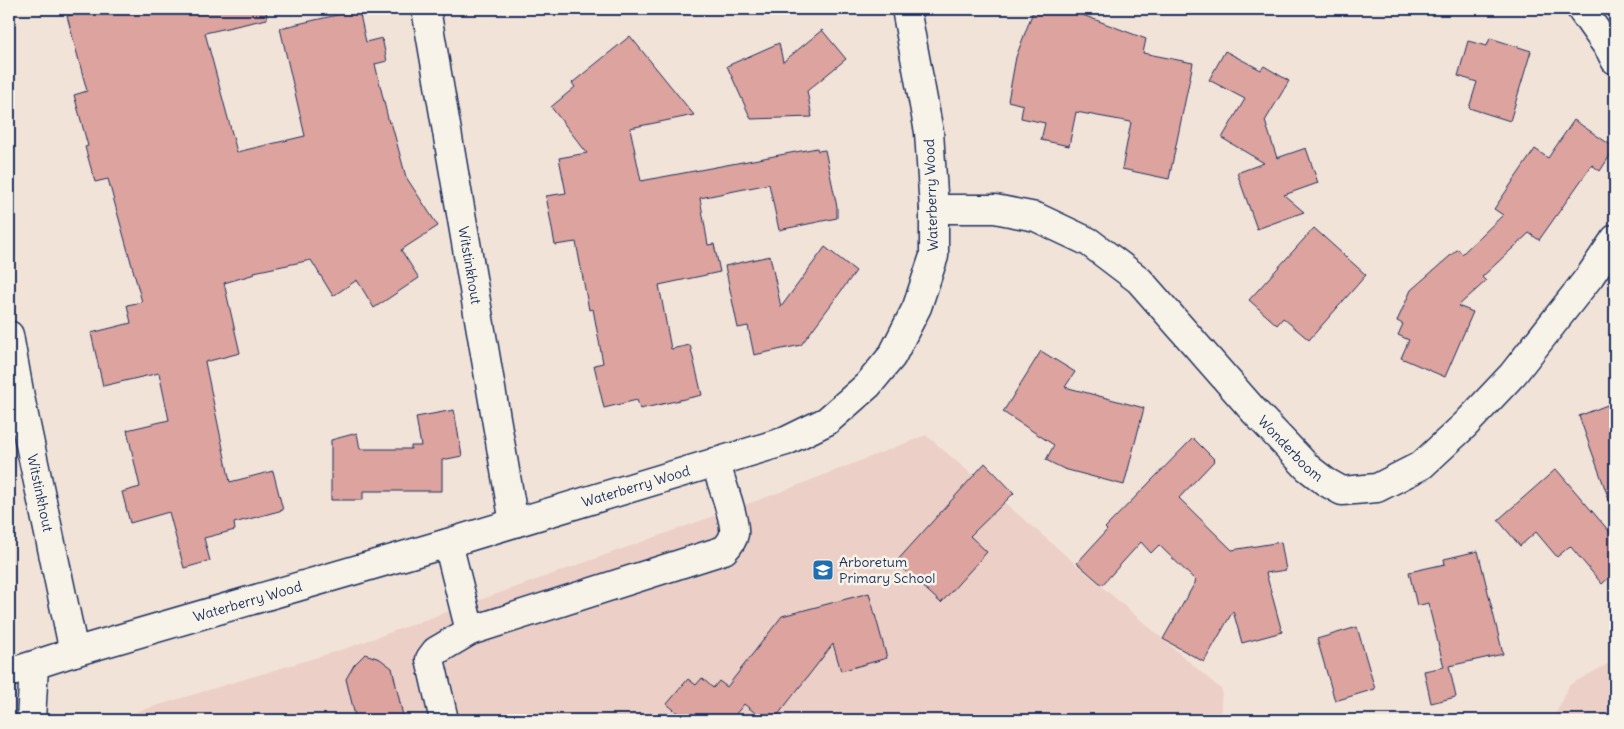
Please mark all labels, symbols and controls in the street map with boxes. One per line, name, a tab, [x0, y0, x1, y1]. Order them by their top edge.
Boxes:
street label: Waterberry Wood	[920, 139, 942, 251]
street label: Witstinkhout	[454, 225, 485, 306]
street label: Wonderboom	[1254, 412, 1327, 485]
street label: Witstinkhout	[23, 452, 57, 534]
street label: Waterberry Wood	[579, 461, 692, 511]
place label: Arboretum Primary School	[839, 553, 935, 587]
school or university icon: Arboretum Primary School	[811, 558, 835, 582]
street label: Waterberry Wood	[191, 577, 304, 626]

